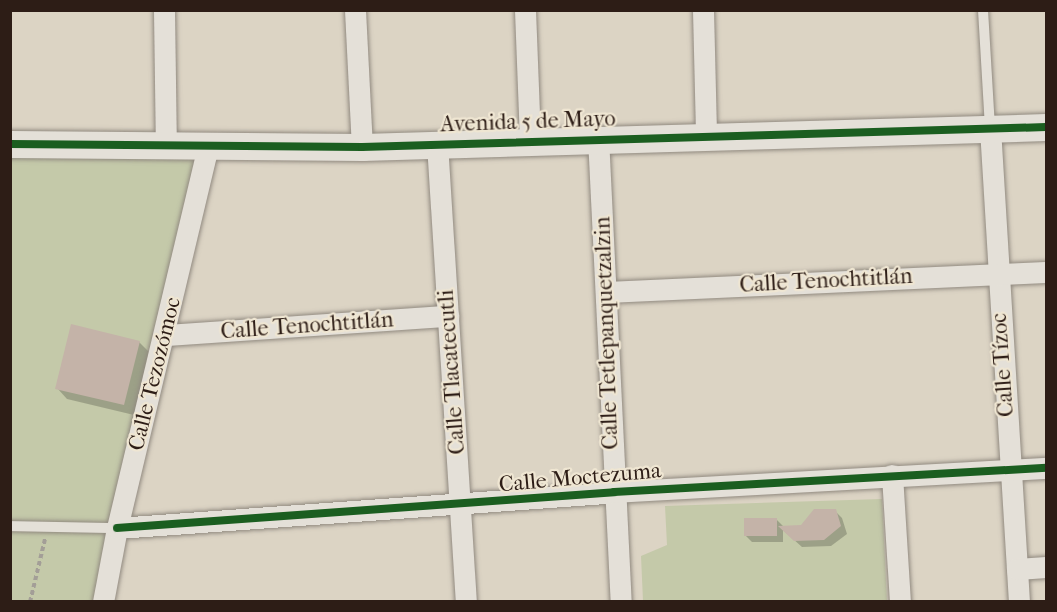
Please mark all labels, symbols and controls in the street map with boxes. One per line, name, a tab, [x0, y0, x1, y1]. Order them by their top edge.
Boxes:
street label: Avenida 5 de Mayo	[440, 106, 616, 138]
street label: Calle Tetlepanquetzalzin	[590, 216, 624, 450]
street label: Calle Tenochtitlán	[739, 263, 913, 299]
street label: Calle Tlacatecutli	[433, 289, 471, 455]
street label: Calle Tezozómoc	[123, 295, 187, 453]
street label: Calle Tenochtitlán	[220, 307, 394, 345]
street label: Calle Tízoc	[986, 312, 1020, 418]
street label: Calle Moctezuma	[498, 458, 662, 498]

